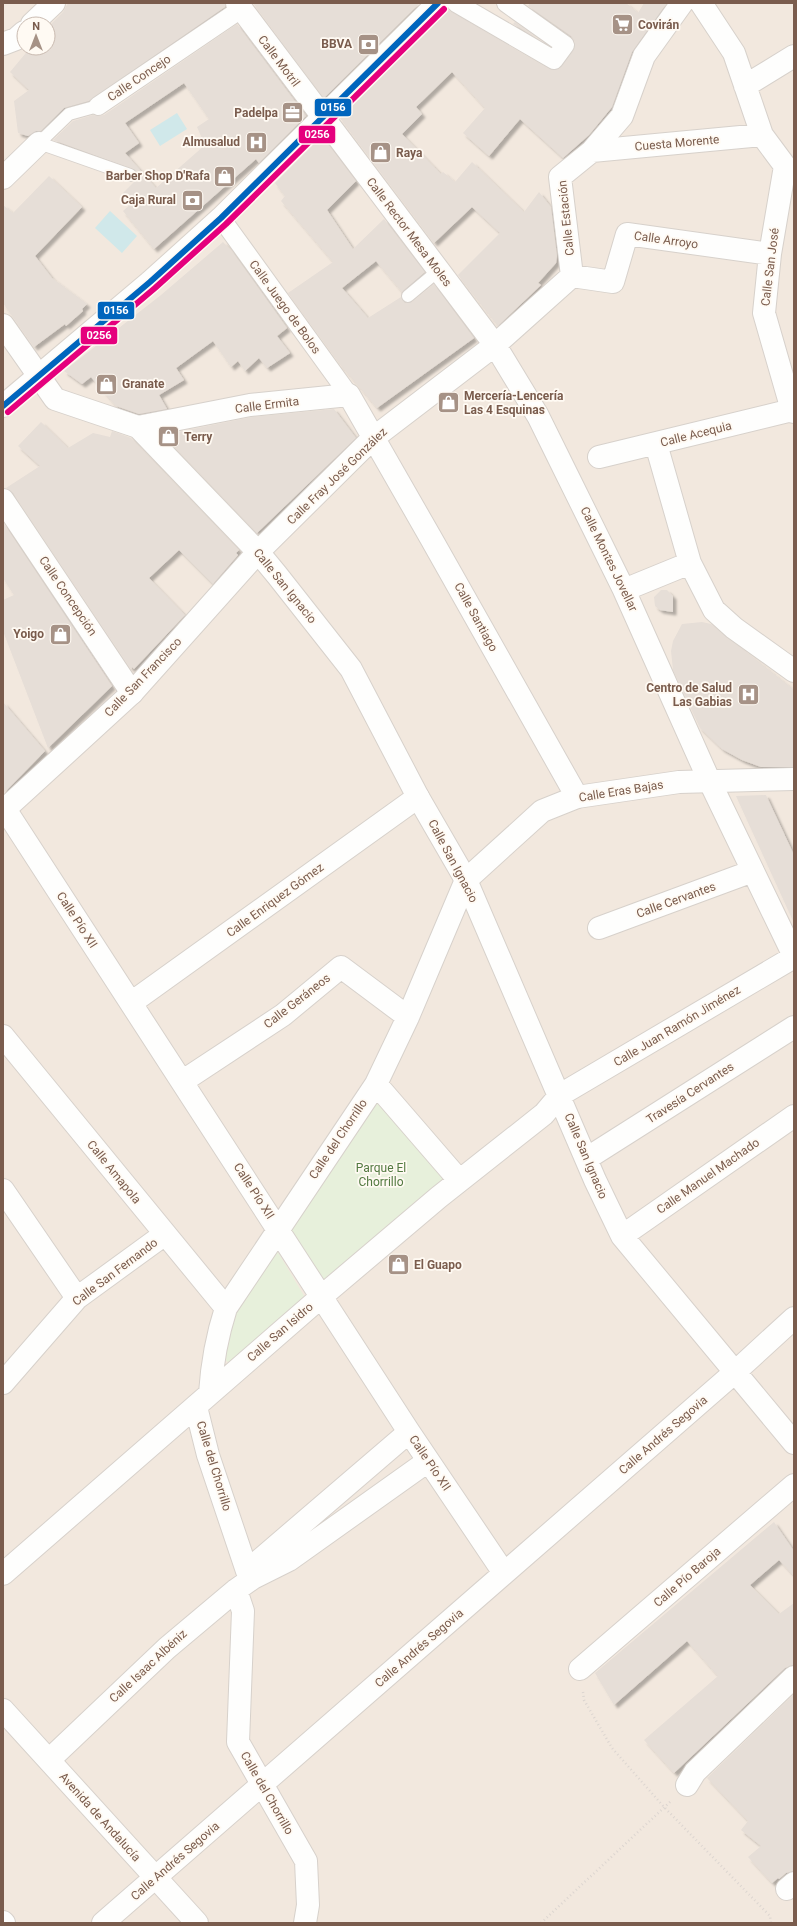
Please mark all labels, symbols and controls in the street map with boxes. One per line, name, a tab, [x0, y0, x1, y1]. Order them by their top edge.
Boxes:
supermarket icon: Covirán	[610, 12, 636, 38]
north arrow	[16, 16, 56, 56]
place label: Covirán	[638, 18, 679, 32]
text: N	[32, 20, 40, 33]
bank icon: BBVA	[355, 31, 381, 57]
street label: Calle Motril	[255, 33, 303, 89]
place label: BBVA	[321, 37, 353, 51]
street label: Calle Concejo	[105, 52, 173, 104]
line badge: 0156	[314, 98, 352, 117]
office icon: Padelpa	[280, 100, 306, 126]
text: 0156	[320, 101, 346, 114]
place label: Padelpa	[234, 106, 279, 120]
line badge: 0256	[298, 125, 336, 144]
text: 0256	[304, 128, 330, 141]
hospital icon: Almusalud	[243, 129, 269, 155]
street label: Cuesta Morente	[634, 132, 720, 154]
place label: Almusalud	[182, 135, 240, 149]
shop icon: Raya	[368, 140, 394, 166]
place label: Raya	[396, 146, 423, 160]
shop icon: Barber Shop D'Rafa	[212, 163, 238, 189]
place label: Barber Shop D'Rafa	[106, 169, 211, 183]
street label: Calle Rector Mesa Moles	[364, 175, 454, 289]
street label: Calle Estación	[555, 180, 577, 256]
bank icon: Caja Rural	[179, 187, 205, 213]
place label: Caja Rural	[121, 193, 176, 207]
street label: Calle San José	[758, 227, 782, 307]
street label: Calle Arroyo	[633, 229, 699, 251]
street label: Calle Juego de Bolos	[246, 258, 324, 356]
line badge: 0156	[97, 301, 135, 320]
text: 0156	[103, 304, 129, 317]
line badge: 0256	[80, 326, 118, 345]
text: 0256	[86, 329, 112, 342]
shop icon: Granate	[94, 371, 120, 397]
place label: Granate	[122, 377, 165, 391]
place label: Mercería-Lencería Las 4 Esquinas	[464, 389, 564, 417]
shop icon: Mercería-Lencería Las 4 Esquinas	[436, 390, 462, 416]
street label: Calle Ermita	[234, 394, 300, 416]
street label: Calle Acequia	[659, 418, 733, 450]
shop icon: Terry	[155, 424, 181, 450]
street label: Calle Fray José González	[284, 425, 390, 527]
place label: Terry	[184, 430, 213, 444]
street label: Calle Montes Jovellar	[578, 504, 640, 614]
street label: Calle San Ignacio	[251, 546, 319, 626]
street label: Calle Concepción	[36, 554, 100, 638]
street label: Calle Santiago	[451, 580, 501, 654]
shop icon: Yoigo	[47, 621, 73, 647]
place label: Yoigo	[13, 627, 44, 641]
street label: Calle San Francisco	[102, 634, 185, 720]
place label: Centro de Salud Las Gabias	[646, 681, 732, 709]
hospital icon: Centro de Salud Las Gabias	[735, 682, 761, 708]
street label: Calle Eras Bajas	[578, 777, 664, 805]
street label: Calle San Ignacio	[425, 817, 481, 905]
street label: Calle Enriquez Gómez	[224, 860, 326, 940]
street label: Calle Cervantes	[634, 879, 718, 921]
street label: Calle Pío XII	[54, 889, 100, 951]
street label: Calle Geráneos	[261, 971, 333, 1031]
street label: Calle Juan Ramón Jiménez	[611, 983, 743, 1069]
street label: Travesía Cervantes	[644, 1059, 736, 1127]
street label: Calle del Chorrillo	[306, 1096, 370, 1182]
street label: Calle San Ignacio	[562, 1111, 610, 1201]
street label: Calle Manuel Machado	[654, 1135, 762, 1217]
street label: Calle Amapola	[84, 1138, 144, 1206]
street label: Calle Pío XII	[231, 1160, 277, 1222]
park label: Parque El Chorrillo	[356, 1161, 406, 1189]
street label: Calle San Fernando	[70, 1235, 161, 1309]
shop icon: El Guapo	[385, 1252, 411, 1278]
place label: El Guapo	[414, 1258, 462, 1272]
street label: Calle San Isidro	[244, 1299, 316, 1364]
street label: Calle Andrés Segovia	[616, 1393, 710, 1477]
street label: Calle del Chorrillo	[194, 1419, 234, 1513]
street label: Calle Pío XII	[406, 1433, 454, 1493]
street label: Calle Pío Baroja	[651, 1544, 723, 1610]
street label: Calle Andrés Segovia	[372, 1606, 466, 1690]
street label: Calle Isaac Albéniz	[106, 1627, 190, 1705]
street label: Calle del Chorrillo	[238, 1749, 297, 1837]
street label: Avenida de Andalucía	[56, 1770, 144, 1864]
street label: Calle Andrés Segovia	[128, 1819, 222, 1903]

